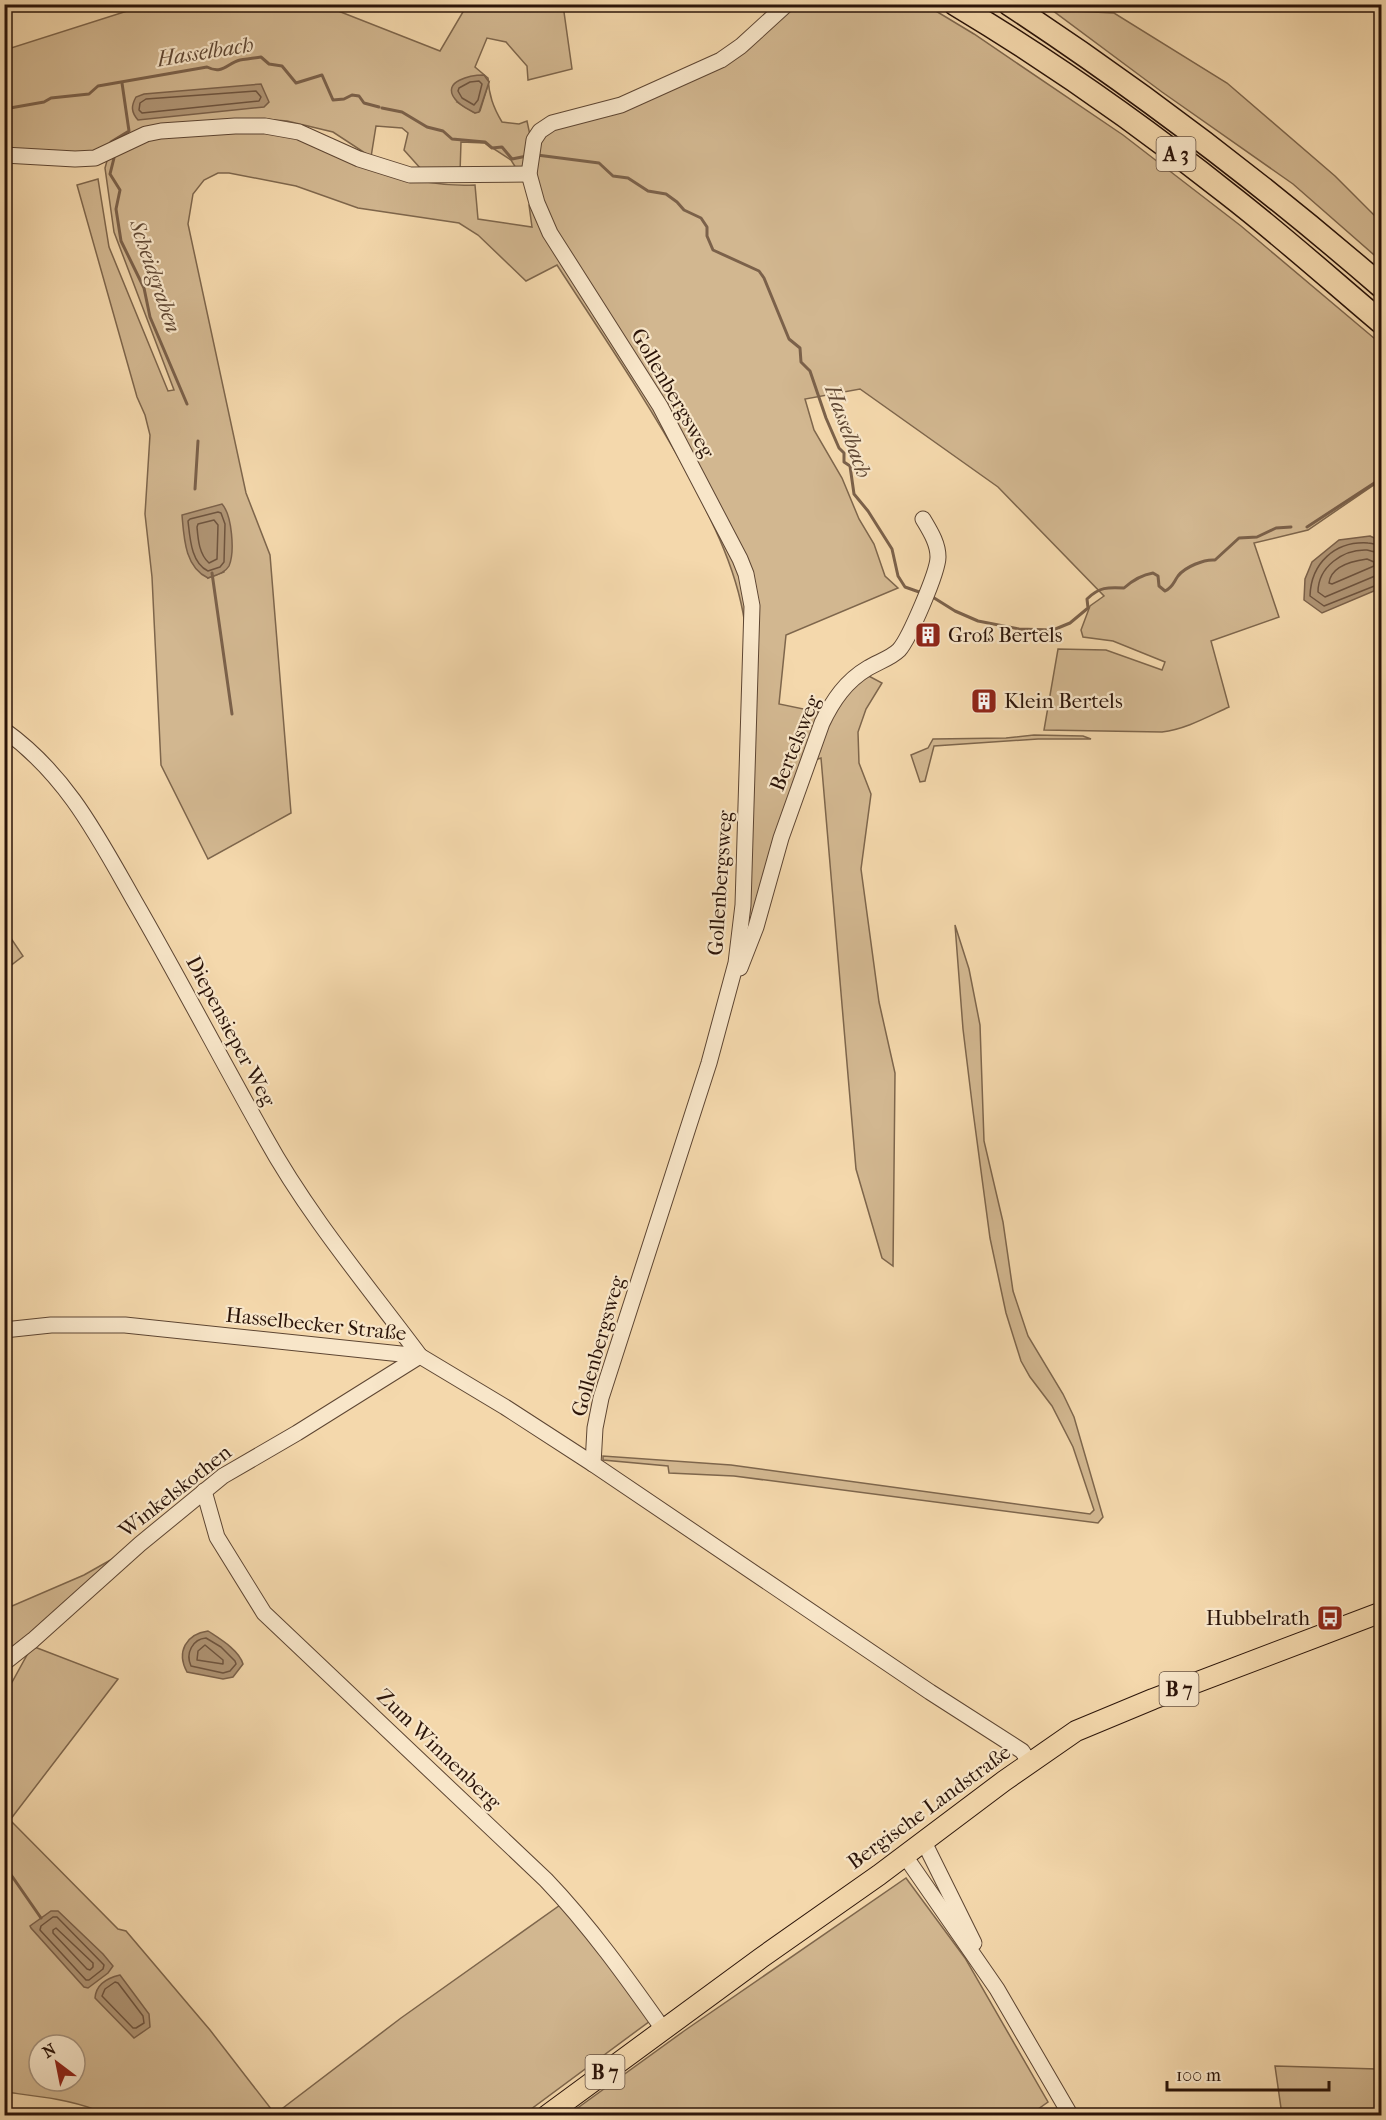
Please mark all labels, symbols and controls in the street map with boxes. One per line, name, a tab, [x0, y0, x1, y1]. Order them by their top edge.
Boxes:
water label: Hasselbach	[154, 32, 255, 73]
road number: A 3	[1156, 137, 1196, 171]
water label: Scheidgraben	[123, 216, 186, 336]
street label: Gollenbergsweg	[626, 324, 720, 463]
water label: Hasselbach	[819, 380, 877, 482]
building icon: Groß Bertels	[913, 620, 943, 650]
place label: Groß Bertels	[948, 623, 1063, 647]
building icon: Klein Bertels	[969, 686, 999, 716]
place label: Klein Bertels	[1004, 689, 1123, 713]
street label: Bertelsweg	[765, 691, 825, 794]
street label: Gollenbergsweg	[703, 809, 737, 956]
street label: Diepensieper Weg	[181, 952, 281, 1111]
street label: Gollenbergsweg	[566, 1272, 630, 1419]
street label: Hasselbecker Straße	[224, 1303, 408, 1345]
street label: Winkelskothen	[113, 1440, 236, 1543]
bus stop icon: Hubbelrath	[1315, 1603, 1345, 1633]
place label: Hubbelrath	[1206, 1606, 1310, 1630]
road number: B 7	[1160, 1672, 1198, 1706]
street label: Zum Winnenberg	[372, 1684, 506, 1815]
street label: Bergische Landstraße	[843, 1740, 1015, 1874]
north arrow	[27, 2033, 87, 2093]
text: N	[39, 2039, 60, 2062]
scale bar	[1167, 2054, 1329, 2092]
road number: B 7	[586, 2055, 624, 2089]
text: 100 m	[1176, 2065, 1221, 2086]

